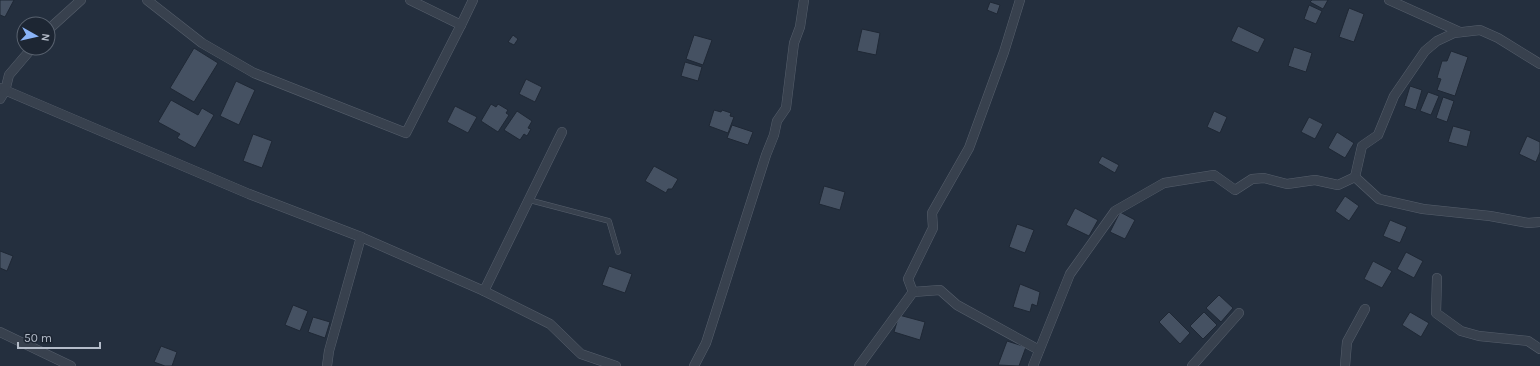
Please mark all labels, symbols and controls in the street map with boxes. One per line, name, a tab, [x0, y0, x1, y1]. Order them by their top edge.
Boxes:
north arrow	[16, 16, 56, 56]
text: N	[38, 33, 52, 42]
scale bar	[18, 324, 100, 350]
text: 50 m	[24, 331, 52, 345]

